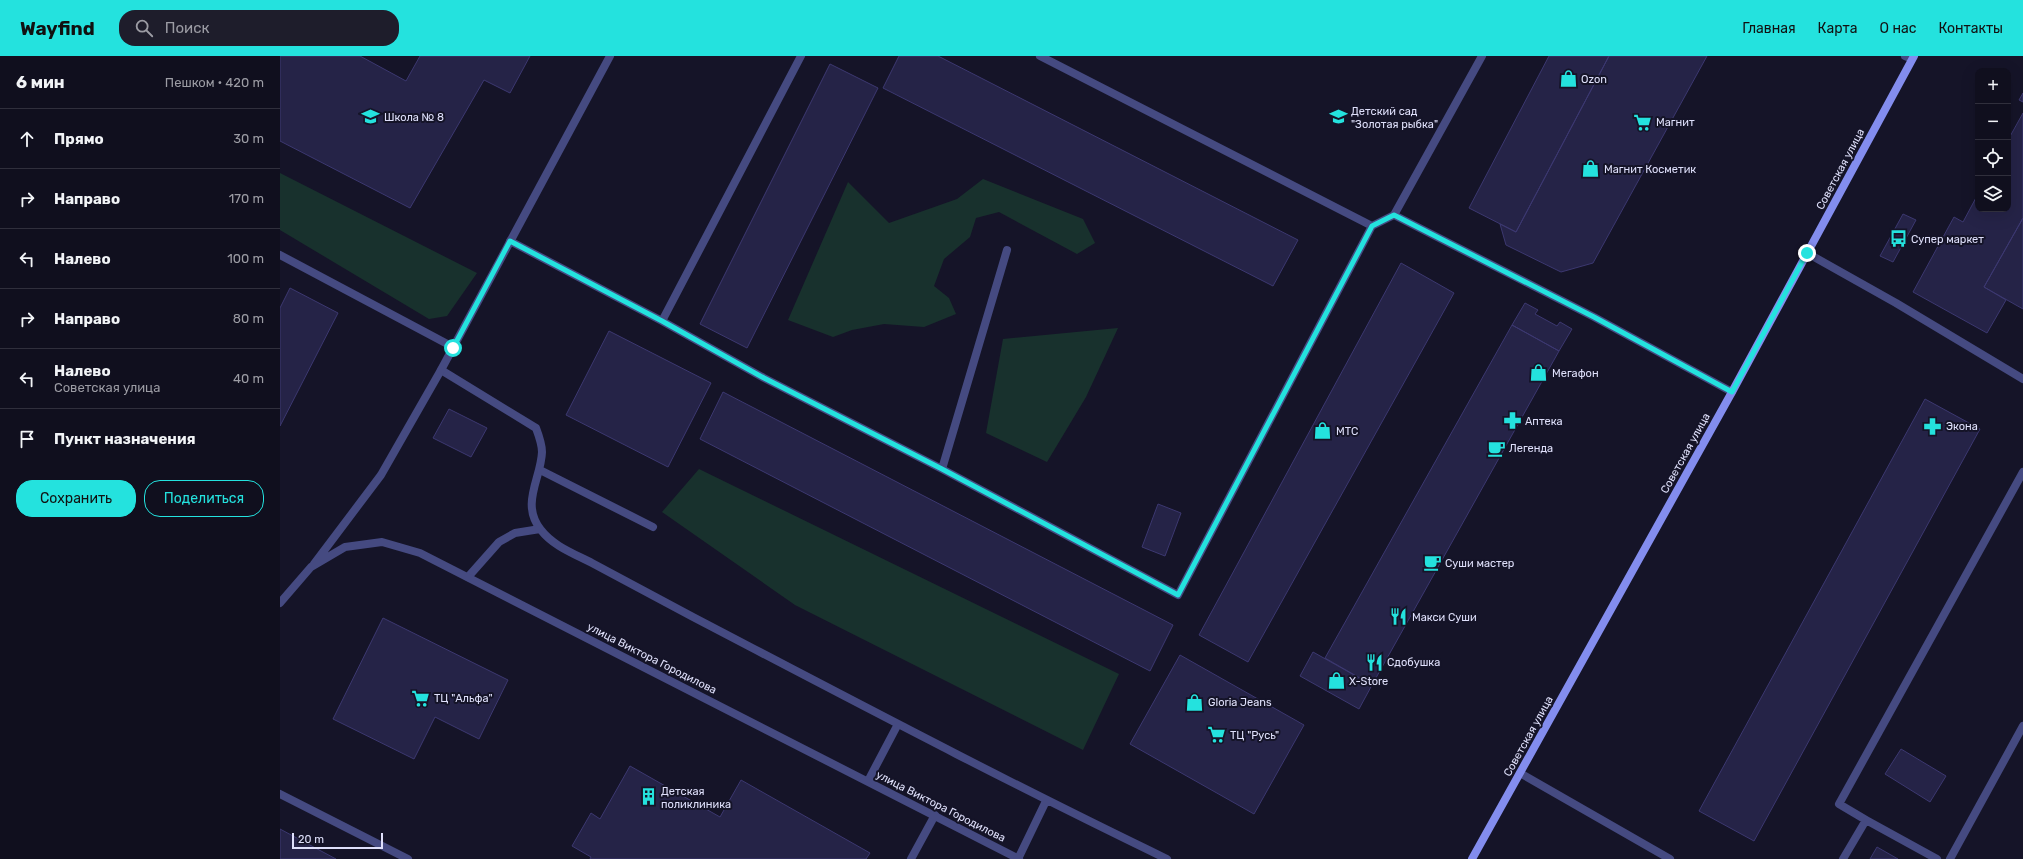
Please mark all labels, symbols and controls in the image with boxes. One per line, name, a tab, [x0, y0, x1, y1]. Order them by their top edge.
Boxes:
search box	[119, 10, 399, 46]
text: Wayfind	[20, 17, 95, 40]
icon: search	[133, 17, 155, 39]
text: Поиск	[165, 19, 209, 37]
text: Главная	[1742, 20, 1796, 37]
text: Карта	[1818, 20, 1858, 37]
text: О нас	[1880, 20, 1916, 37]
text: Контакты	[1938, 20, 2003, 37]
map controls	[1975, 68, 2011, 212]
button: +	[1975, 68, 2011, 104]
shop icon: Ozon	[1558, 69, 1578, 89]
text: 6 мин	[16, 72, 65, 92]
place label: Ozon	[1581, 73, 1607, 86]
text: Пешком · 420 m	[165, 75, 264, 90]
button: −	[1975, 104, 2011, 140]
place label: Детский сад "Золотая рыбка"	[1351, 105, 1438, 131]
school or university icon: Школа № 8	[361, 107, 381, 127]
school or university icon: Детский сад "Золотая рыбка"	[1328, 107, 1348, 127]
place label: Школа № 8	[384, 111, 444, 124]
supermarket icon: Магнит	[1633, 112, 1653, 132]
place label: Магнит	[1656, 116, 1695, 129]
street label: Советская улица	[1814, 126, 1867, 212]
icon: ahead	[16, 128, 38, 150]
text: Прямо	[54, 130, 104, 148]
text: 30 m	[233, 131, 264, 146]
button: locate	[1975, 140, 2011, 176]
shop icon: Магнит Косметик	[1581, 159, 1601, 179]
place label: Магнит Косметик	[1604, 163, 1696, 176]
button: layers	[1975, 176, 2011, 212]
icon: right	[16, 188, 38, 210]
text: Направо	[54, 190, 120, 208]
text: 170 m	[229, 191, 264, 206]
bus stop icon: Супер маркет	[1888, 229, 1908, 249]
place label: Супер маркет	[1911, 233, 1984, 246]
route end	[1798, 244, 1816, 262]
icon: left	[16, 248, 38, 270]
text: Налево	[54, 250, 111, 268]
text: 100 m	[227, 251, 264, 266]
icon: right	[16, 308, 38, 330]
text: Направо	[54, 310, 120, 328]
text: 80 m	[233, 311, 264, 326]
route start	[444, 339, 462, 357]
text: Налево	[54, 362, 111, 380]
shop icon: Мегафон	[1529, 363, 1549, 383]
place label: Мегафон	[1552, 367, 1599, 380]
icon: left	[16, 368, 38, 390]
text: 40 m	[233, 371, 264, 386]
text: Советская улица	[54, 380, 160, 395]
pharmacy icon: Аптека	[1502, 411, 1522, 431]
street label: Советская улица	[1658, 411, 1713, 496]
place label: Аптека	[1525, 415, 1563, 428]
pharmacy icon: Экона	[1923, 416, 1943, 436]
place label: Экона	[1946, 420, 1978, 433]
shop icon: МТС	[1313, 421, 1333, 441]
place label: МТС	[1336, 425, 1358, 438]
icon: arrive	[16, 428, 38, 450]
text: Пункт назначения	[54, 430, 196, 448]
cafe icon: Легенда	[1486, 438, 1506, 458]
place label: Легенда	[1509, 442, 1553, 455]
button: Сохранить	[16, 480, 136, 517]
button: Поделиться	[144, 480, 264, 517]
cafe icon: Суши мастер	[1422, 553, 1442, 573]
place label: Суши мастер	[1445, 557, 1514, 570]
restaurant icon: Макси Суши	[1389, 607, 1409, 627]
place label: Макси Суши	[1412, 611, 1477, 624]
street label: улица Виктора Городилова	[585, 620, 719, 697]
restaurant icon: Сдобушка	[1364, 652, 1384, 672]
place label: Сдобушка	[1387, 656, 1440, 669]
shop icon: X-Store	[1326, 671, 1346, 691]
place label: X-Store	[1349, 675, 1388, 688]
supermarket icon: ТЦ "Альфа"	[411, 688, 431, 708]
place label: ТЦ "Альфа"	[434, 692, 493, 705]
shop icon: Gloria Jeans	[1185, 692, 1205, 712]
street label: Советская улица	[1501, 694, 1556, 779]
place label: Gloria Jeans	[1208, 696, 1272, 709]
supermarket icon: ТЦ "Русь"	[1207, 725, 1227, 745]
place label: ТЦ "Русь"	[1230, 729, 1279, 742]
street label: улица Виктора Городилова	[874, 768, 1008, 845]
place label: Детская поликлиника	[661, 785, 731, 811]
building icon: Детская поликлиника	[638, 787, 658, 807]
scale bar	[292, 831, 383, 850]
text: 20 m	[298, 833, 324, 846]

